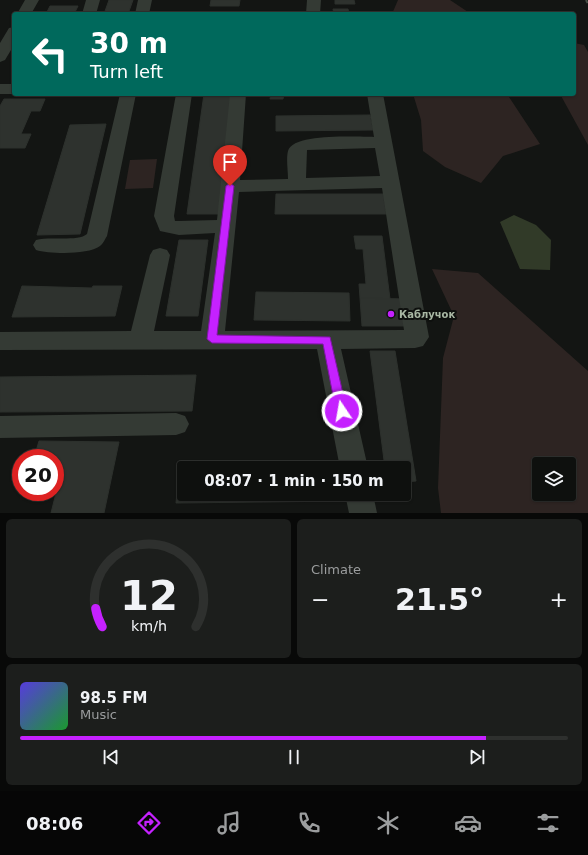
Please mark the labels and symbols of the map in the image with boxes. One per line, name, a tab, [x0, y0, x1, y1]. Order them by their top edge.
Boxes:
pin	[213, 145, 247, 186]
marker: Каблучок	[386, 309, 396, 319]
place label: Каблучок	[399, 309, 455, 320]
position arrow	[321, 390, 363, 432]
speed limit sign: 20	[12, 449, 64, 501]

